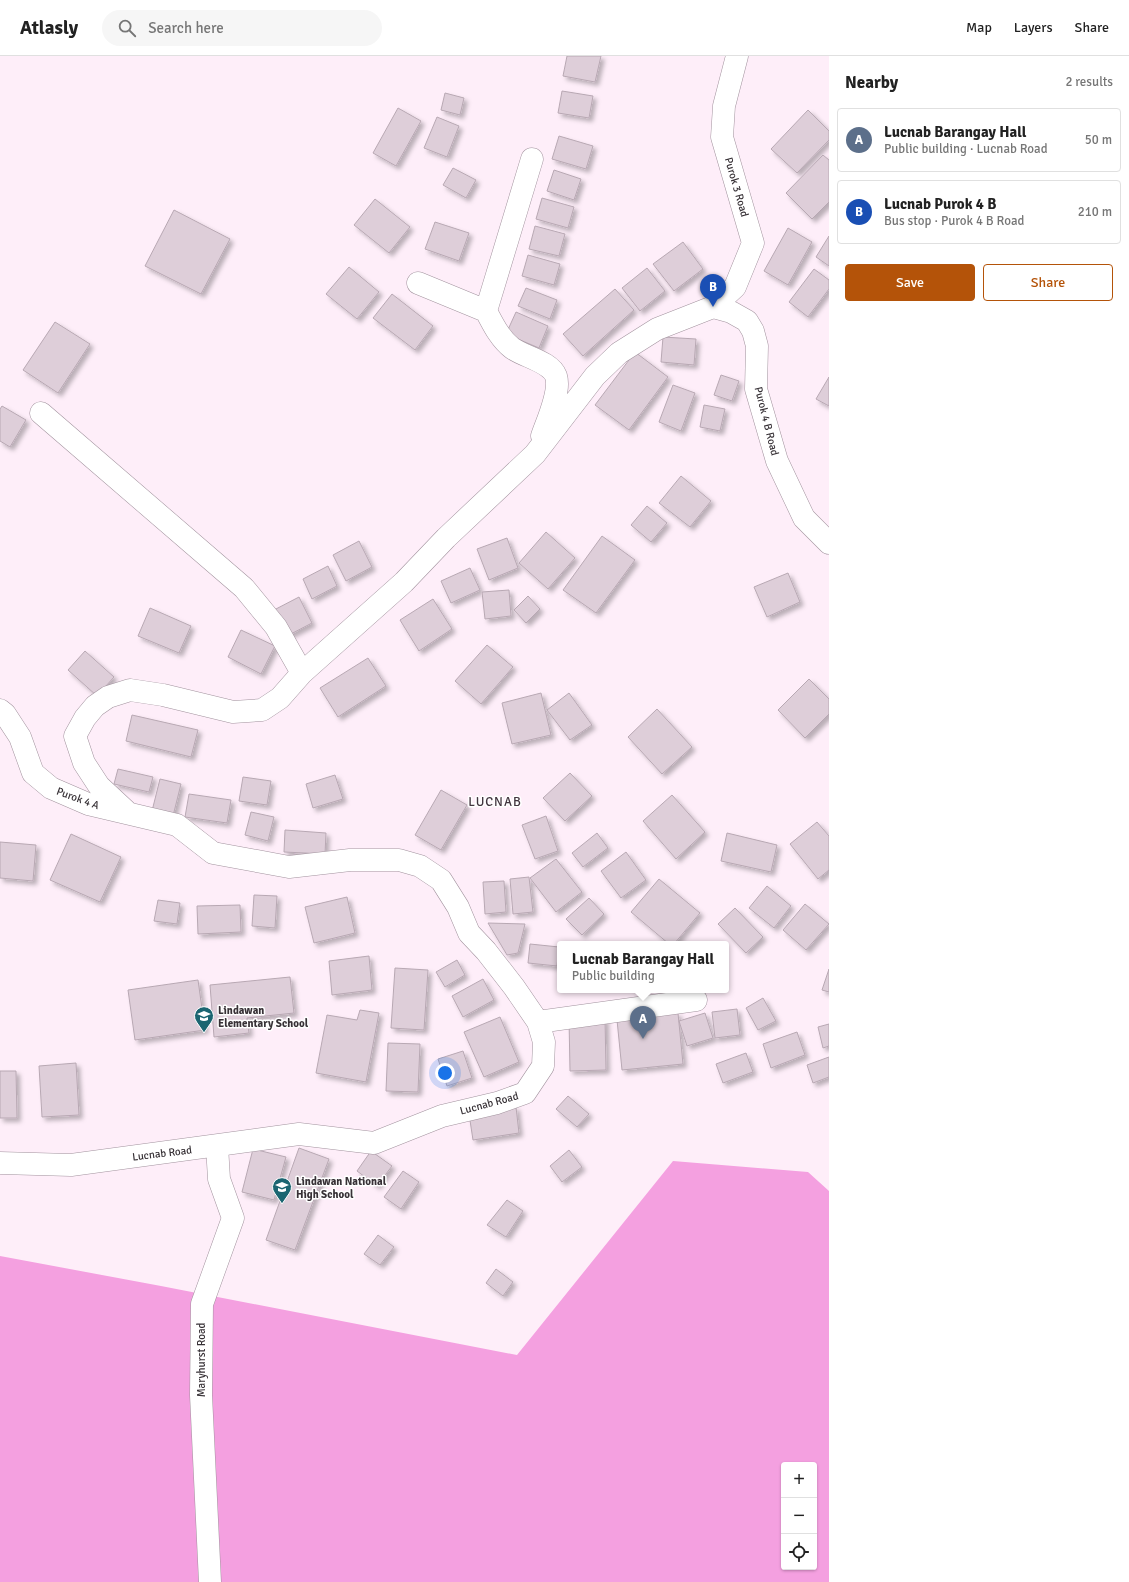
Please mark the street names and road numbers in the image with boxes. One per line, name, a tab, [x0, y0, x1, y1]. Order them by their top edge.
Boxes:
street label: Purok 3 Road	[722, 156, 751, 219]
street label: Purok 4 B Road	[752, 385, 781, 457]
street label: Purok 4 A	[55, 785, 101, 812]
street label: Lucnab Road	[458, 1089, 520, 1118]
street label: Lucnab Road	[131, 1143, 193, 1164]
street label: Maryhurst Road	[195, 1323, 208, 1397]

